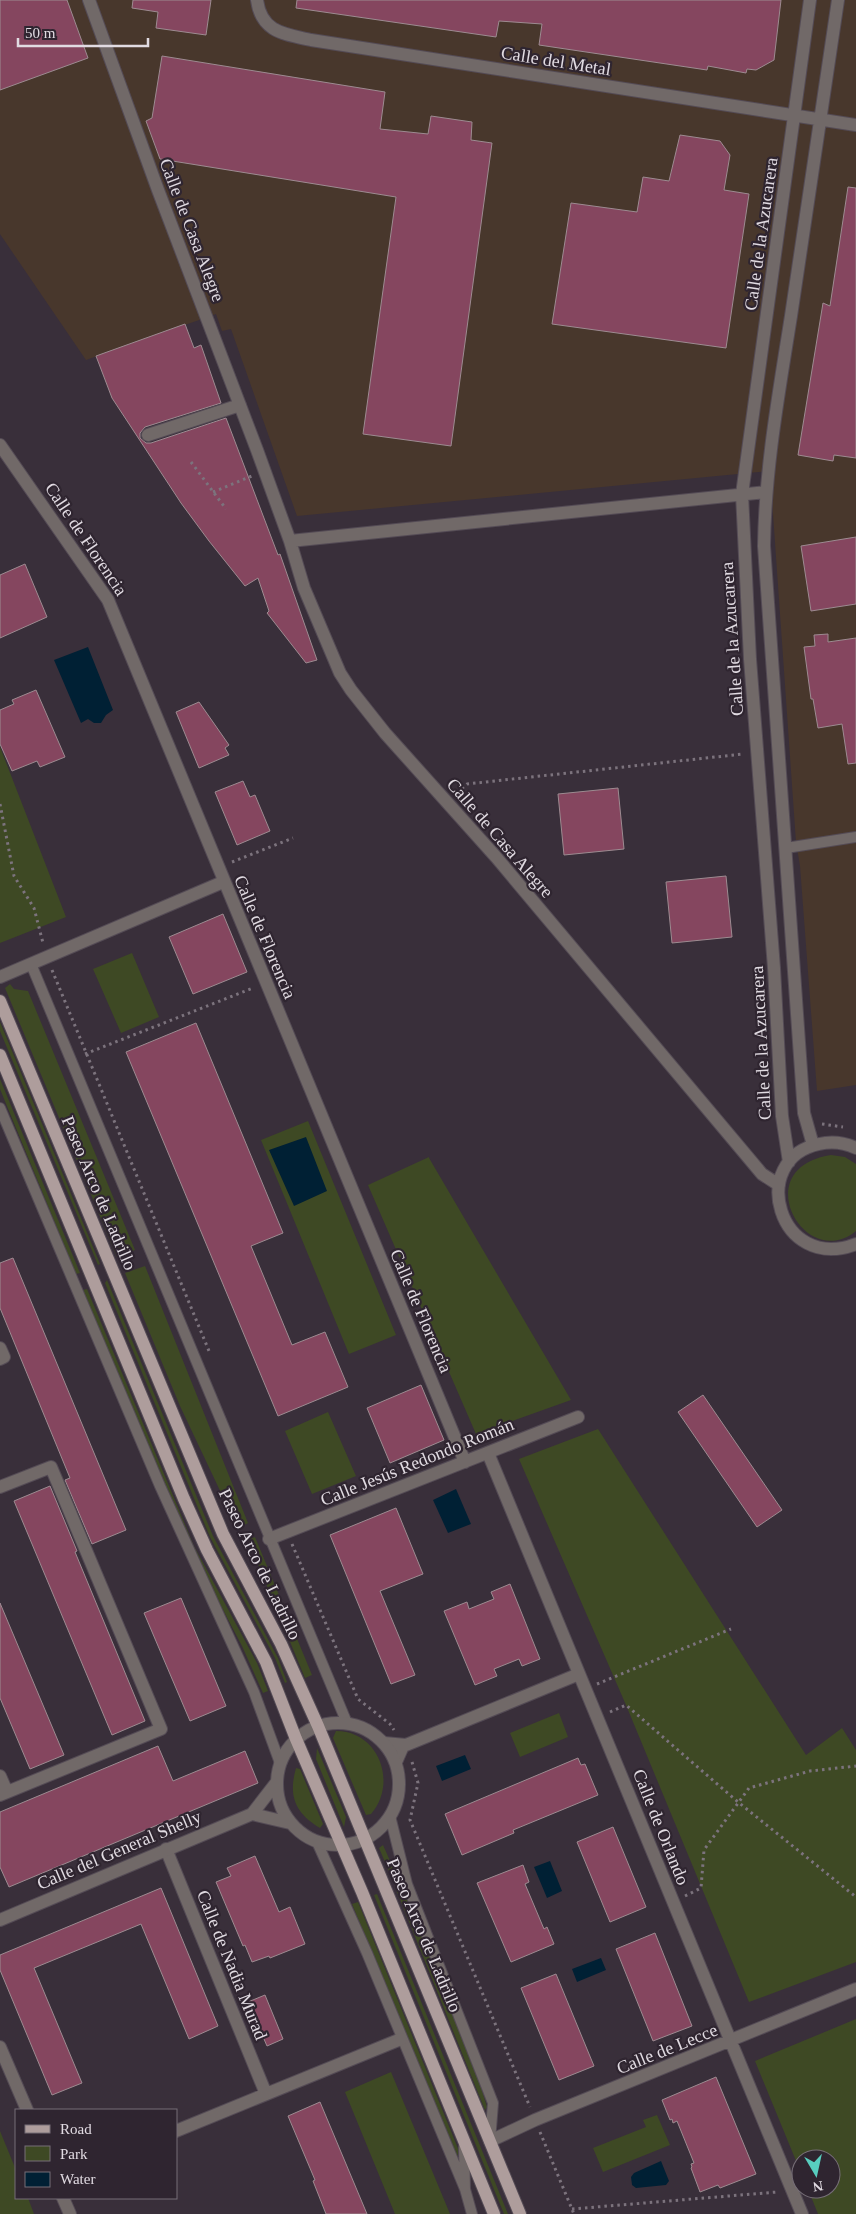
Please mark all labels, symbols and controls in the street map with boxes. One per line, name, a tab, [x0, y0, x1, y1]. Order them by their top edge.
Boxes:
scale bar	[18, 15, 148, 47]
text: 50 m	[25, 25, 56, 41]
street label: Calle del Metal	[500, 42, 612, 80]
street label: Calle de Casa Alegre	[156, 156, 228, 304]
street label: Calle de la Azucarera	[740, 156, 782, 312]
street label: Calle de Florencia	[41, 479, 131, 599]
street label: Calle de la Azucarera	[717, 561, 747, 717]
street label: Calle de Casa Alegre	[443, 774, 557, 902]
street label: Calle de Florencia	[230, 872, 300, 1002]
street label: Calle de la Azucarera	[747, 965, 775, 1121]
street label: Paseo Arco de Ladrillo	[57, 1113, 141, 1273]
street label: Calle de Florencia	[386, 1246, 456, 1376]
street label: Calle Jesús Redondo Román	[318, 1414, 516, 1510]
street label: Paseo Arco de Ladrillo	[215, 1485, 305, 1643]
street label: Calle de Orlando	[629, 1766, 693, 1888]
street label: Calle del General Shelly	[34, 1806, 204, 1894]
street label: Paseo Arco de Ladrillo	[382, 1855, 466, 2015]
street label: Calle de Nadia Murad	[193, 1887, 271, 2043]
street label: Calle de Lecce	[614, 2020, 720, 2078]
legend	[15, 2109, 178, 2199]
text: Road	[60, 2121, 92, 2137]
text: Park	[60, 2146, 88, 2162]
north arrow	[791, 2149, 841, 2199]
text: Water	[60, 2171, 95, 2187]
text: N	[812, 2178, 824, 2195]

